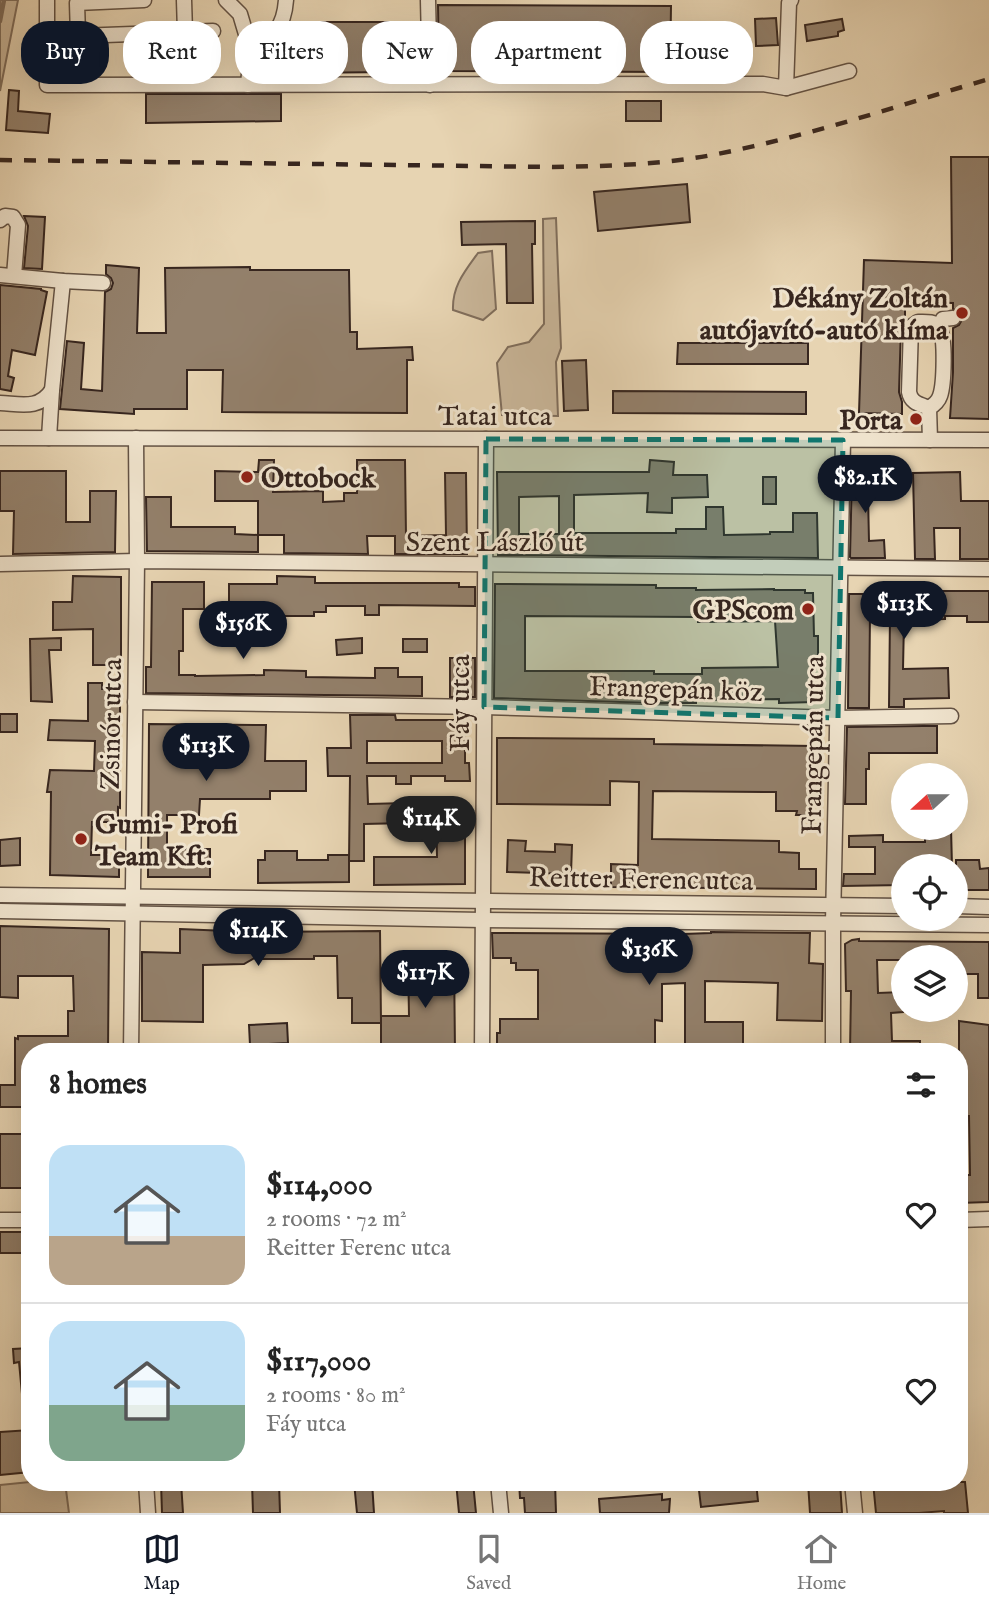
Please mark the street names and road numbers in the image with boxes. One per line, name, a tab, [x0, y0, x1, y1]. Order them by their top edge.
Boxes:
street label: Tatai utca	[438, 400, 553, 435]
street label: Szent László út	[406, 526, 585, 561]
street label: Fáy utca	[444, 653, 479, 752]
street label: Frangepán utca	[795, 654, 834, 835]
street label: Zsinór utca	[94, 657, 131, 790]
street label: Frangepán köz	[588, 670, 763, 711]
street label: Reitter Ferenc utca	[528, 861, 755, 900]

